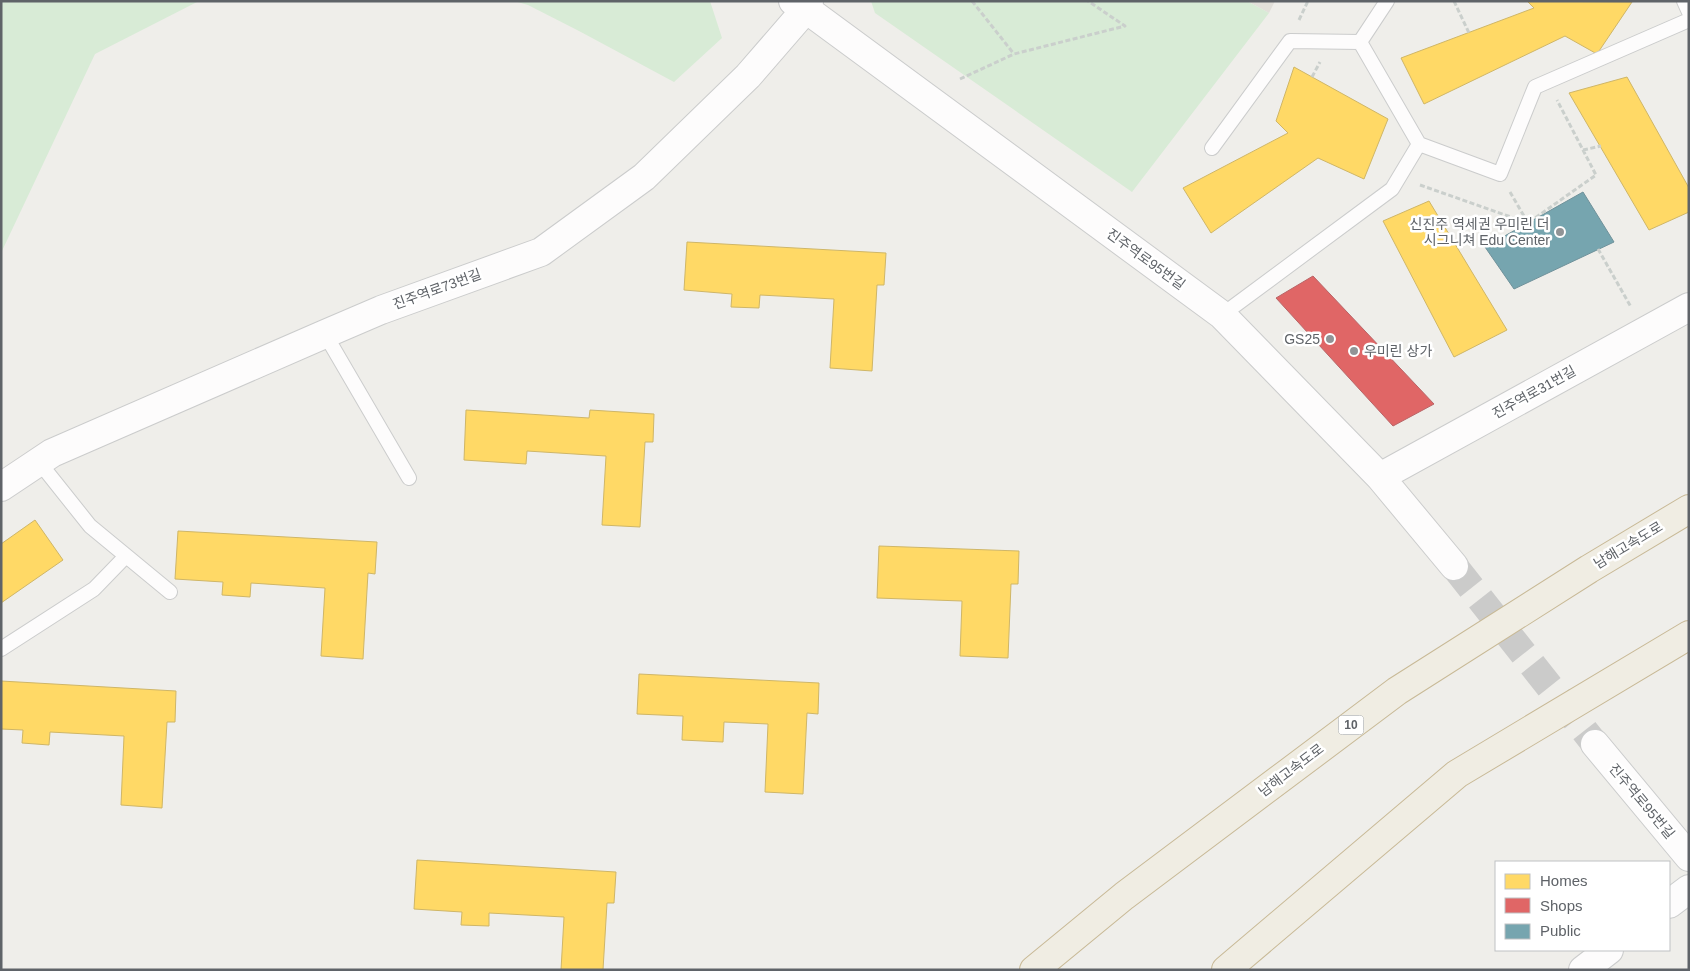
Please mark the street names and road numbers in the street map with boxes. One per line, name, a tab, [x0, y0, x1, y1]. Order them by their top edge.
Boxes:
street label: 진주역로95번길	[1104, 225, 1188, 293]
street label: 진주역로73번길	[391, 266, 483, 312]
street label: 진주역로31번길	[1490, 362, 1578, 422]
street label: 남해고속도로	[1591, 518, 1665, 572]
road number: 10	[1338, 716, 1364, 734]
street label: 남해고속도로	[1255, 740, 1327, 800]
street label: 진주역로95번길	[1606, 760, 1678, 842]

